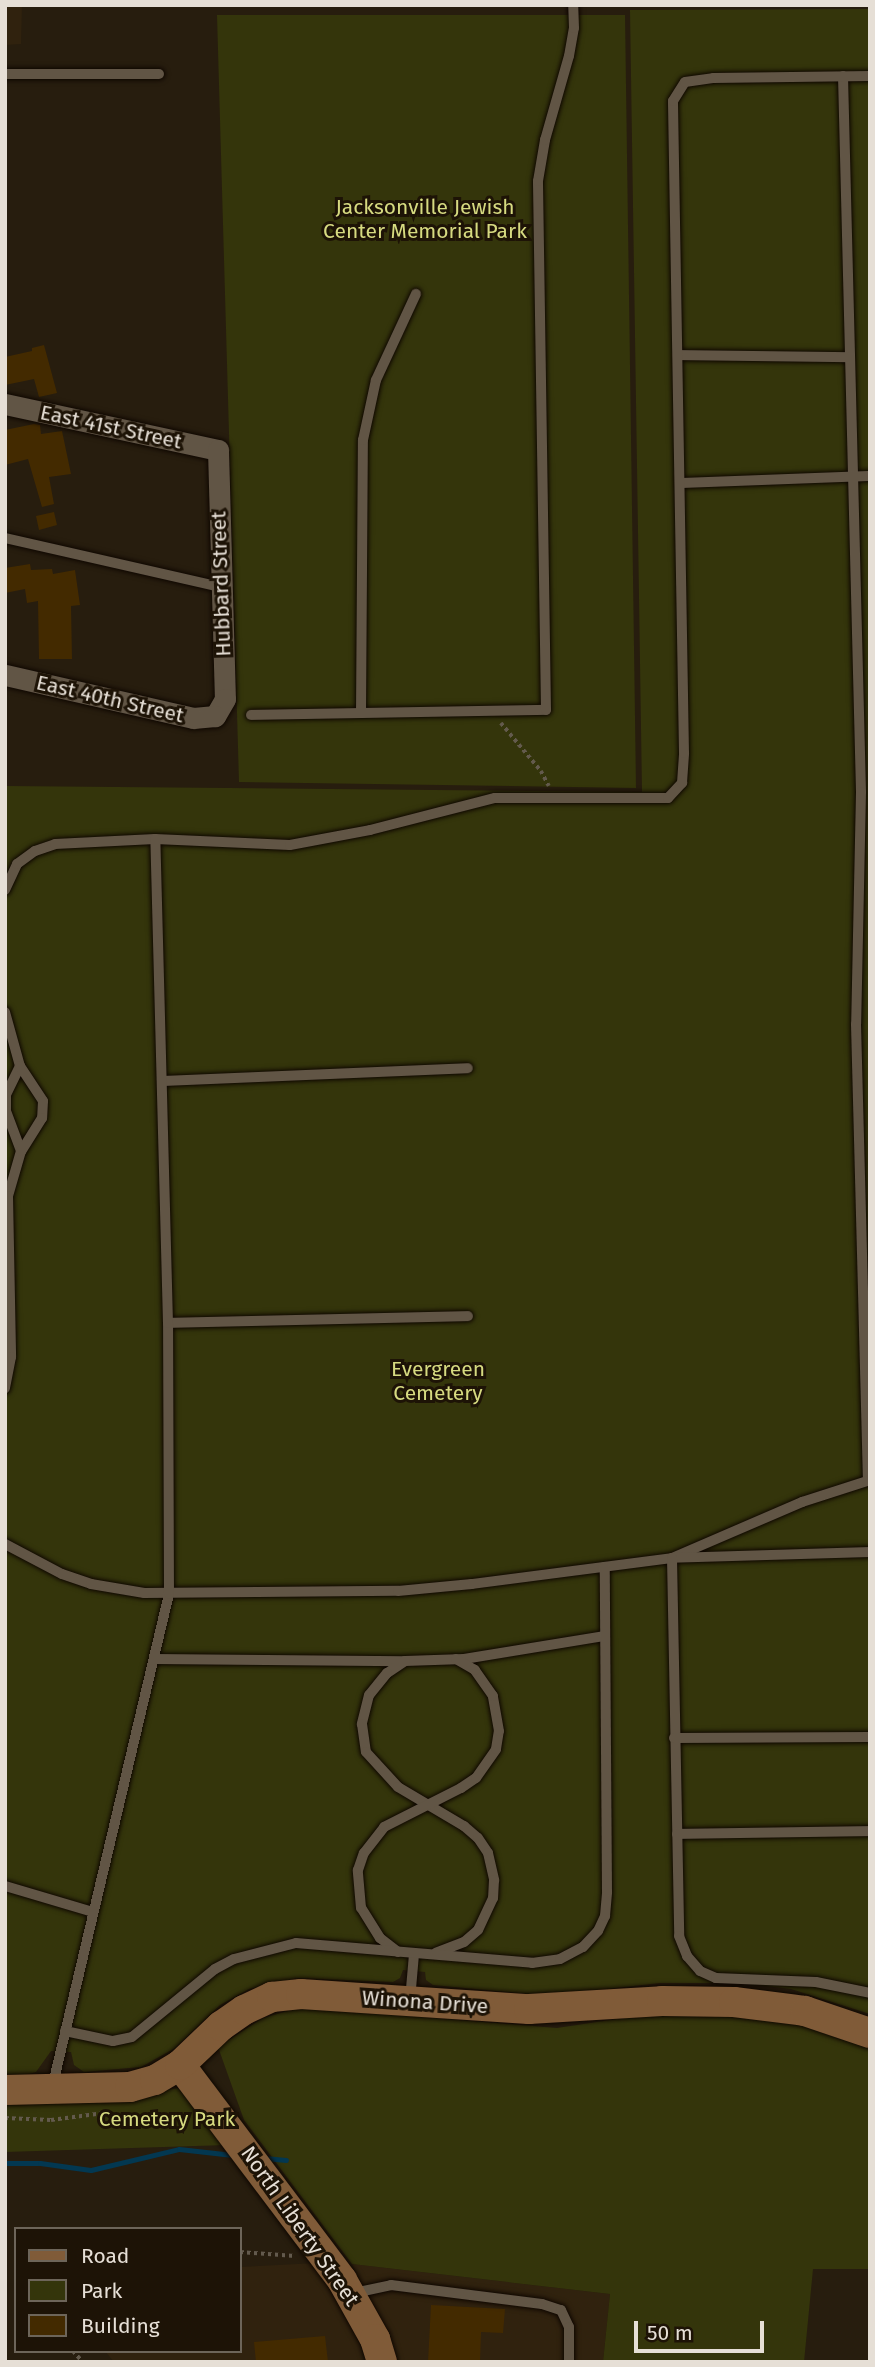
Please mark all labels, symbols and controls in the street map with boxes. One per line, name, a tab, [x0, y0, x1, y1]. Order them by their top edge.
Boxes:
park label: Jacksonville Jewish Center Memorial Park	[323, 194, 527, 244]
street label: East 41st Street	[38, 400, 184, 454]
street label: Hubbard Street	[206, 511, 236, 657]
street label: East 40th Street	[34, 670, 186, 728]
park label: Evergreen Cemetery	[391, 1356, 485, 1406]
street label: Winona Drive	[361, 1985, 489, 2019]
park label: Cemetery Park	[99, 2106, 235, 2132]
street label: North Liberty Street	[235, 2141, 365, 2311]
legend	[14, 2227, 242, 2353]
text: Road	[81, 2243, 129, 2269]
text: Park	[81, 2278, 122, 2304]
scale bar	[637, 2308, 766, 2352]
text: Building	[81, 2313, 160, 2339]
text: 50 m	[647, 2320, 693, 2346]

